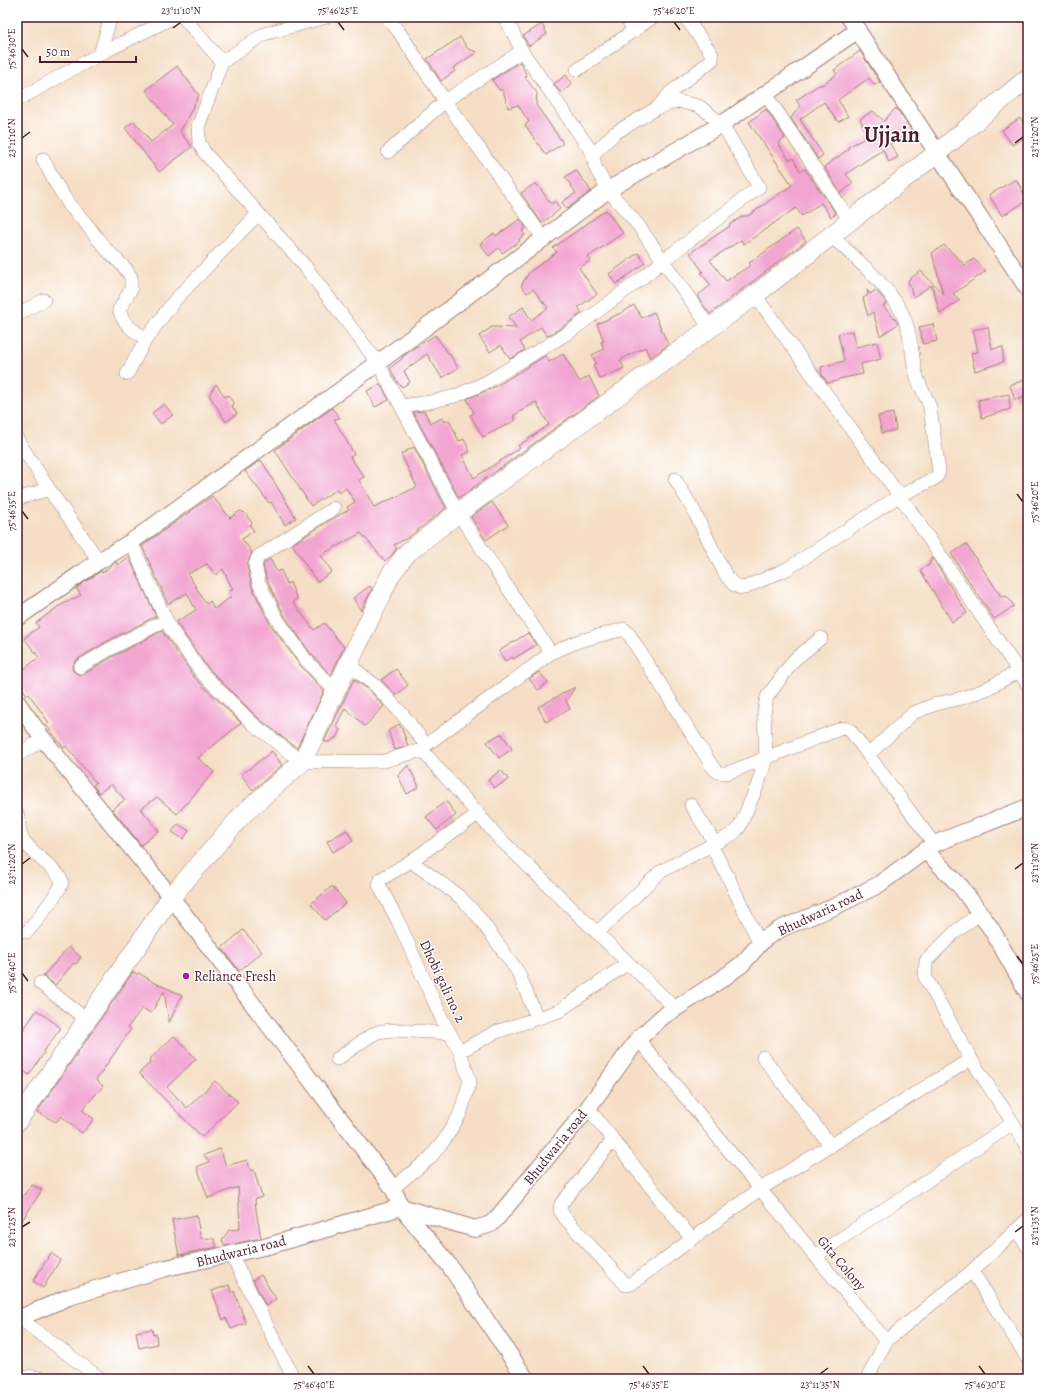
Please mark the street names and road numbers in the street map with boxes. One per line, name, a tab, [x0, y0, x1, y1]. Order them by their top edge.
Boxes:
street label: Bhudwaria road	[775, 884, 866, 940]
street label: Dhobi gali no. 2	[415, 937, 470, 1026]
street label: Bhudwaria road	[519, 1105, 592, 1189]
street label: Bhudwaria road	[194, 1231, 288, 1272]
street label: Gita Colony	[813, 1232, 871, 1295]

